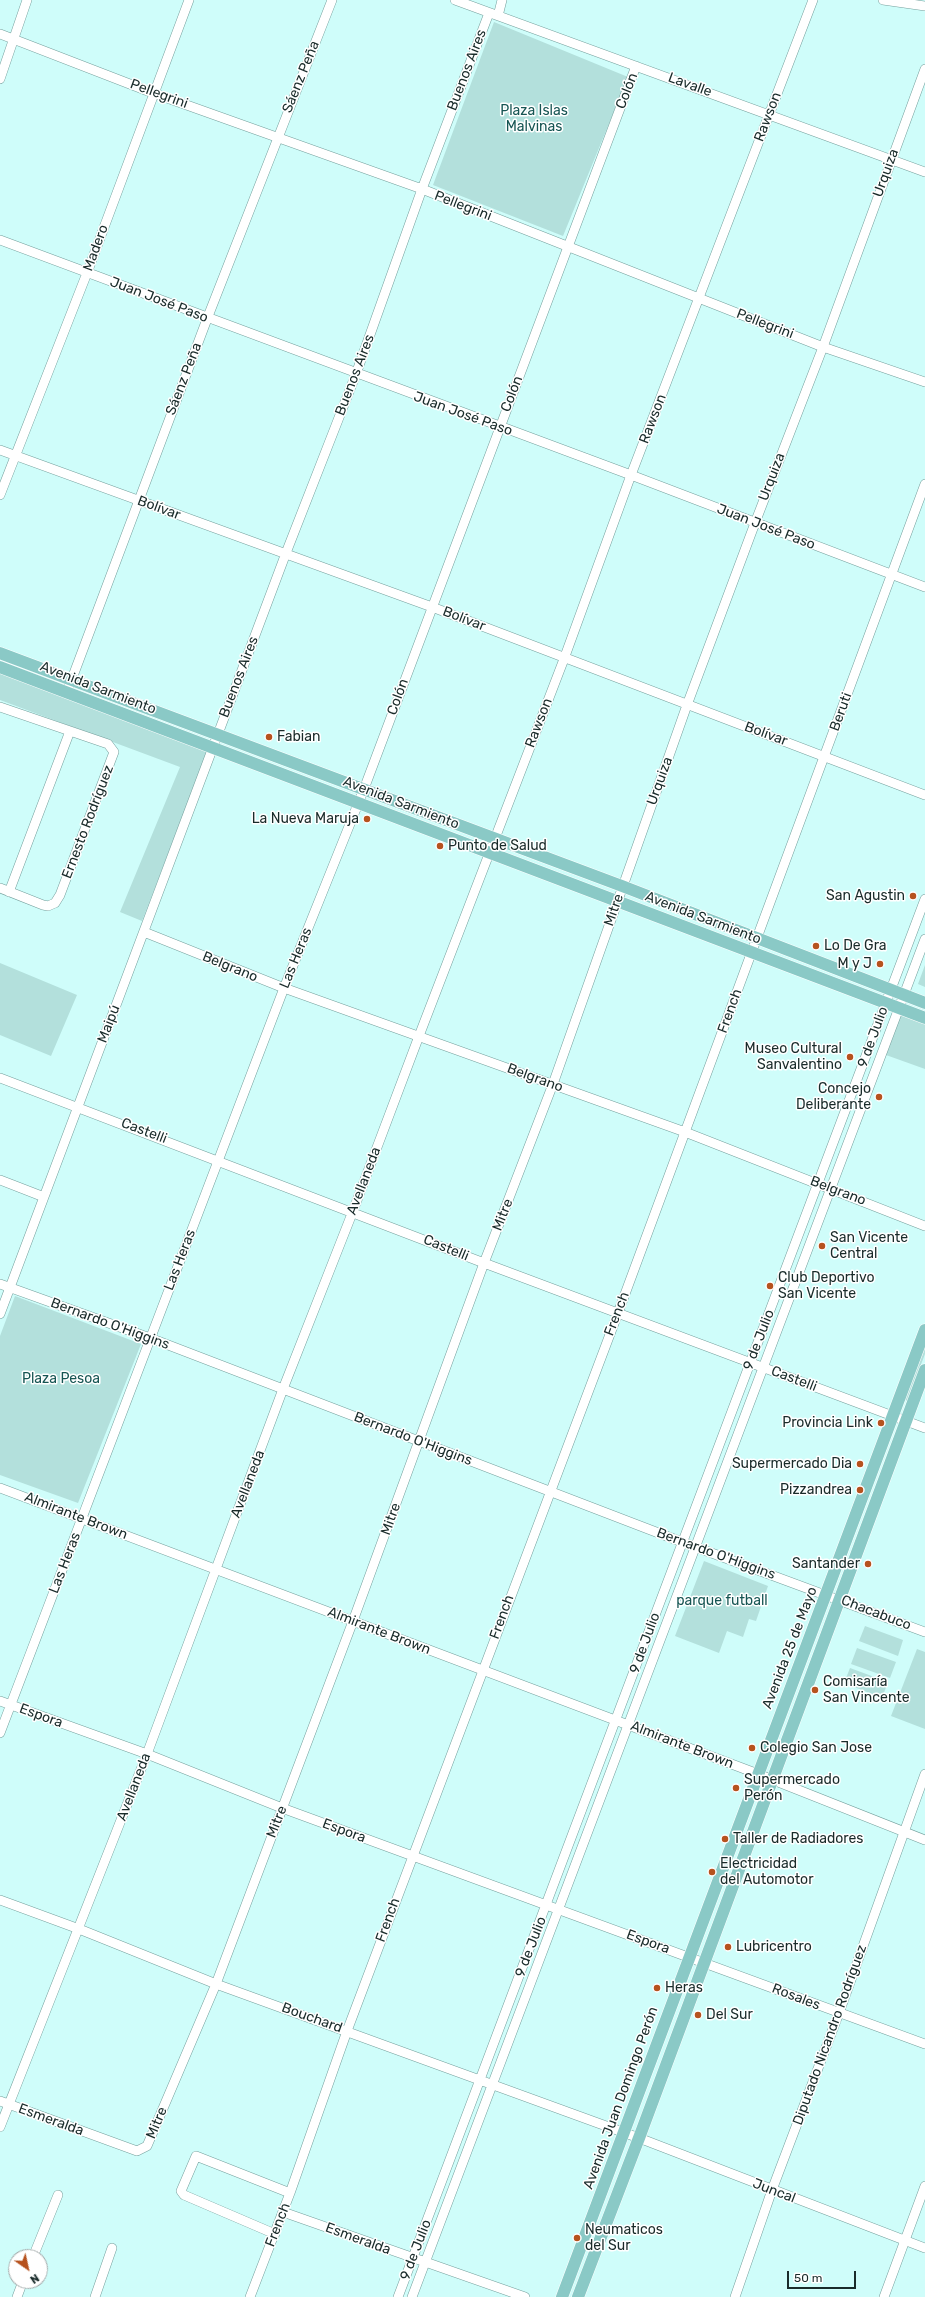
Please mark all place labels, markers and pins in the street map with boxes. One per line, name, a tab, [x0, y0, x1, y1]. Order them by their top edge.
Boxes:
place label: Fabian	[277, 729, 320, 745]
marker: Fabian	[264, 732, 274, 742]
place label: La Nueva Maruja	[252, 811, 359, 827]
marker: La Nueva Maruja	[362, 814, 372, 824]
place label: Punto de Salud	[448, 838, 547, 854]
marker: Punto de Salud	[435, 841, 445, 851]
place label: San Agustin	[826, 888, 905, 904]
marker: San Agustin	[908, 891, 918, 901]
place label: Lo De Gra	[824, 938, 887, 954]
marker: Lo De Gra	[811, 941, 821, 951]
place label: M y J	[837, 956, 872, 972]
marker: M y J	[875, 959, 885, 969]
place label: Museo Cultural Sanvalentino	[745, 1041, 842, 1074]
marker: Museo Cultural Sanvalentino	[845, 1052, 855, 1062]
place label: Concejo Deliberante	[796, 1081, 871, 1114]
marker: Concejo Deliberante	[874, 1092, 884, 1102]
place label: San Vicente Central	[830, 1230, 908, 1262]
marker: San Vicente Central	[817, 1241, 827, 1251]
place label: Club Deportivo San Vicente	[778, 1270, 874, 1302]
marker: Club Deportivo San Vicente	[765, 1281, 775, 1291]
place label: Provincia Link	[782, 1415, 873, 1431]
marker: Provincia Link	[876, 1418, 886, 1428]
place label: Supermercado Dia	[732, 1456, 852, 1472]
marker: Supermercado Dia	[855, 1459, 865, 1469]
place label: Pizzandrea	[780, 1482, 852, 1498]
marker: Pizzandrea	[855, 1485, 865, 1495]
place label: Santander	[792, 1556, 860, 1572]
marker: Santander	[863, 1559, 873, 1569]
place label: Comisaría San Vincente	[823, 1674, 910, 1706]
marker: Comisaría San Vincente	[810, 1685, 820, 1695]
place label: Colegio San Jose	[760, 1740, 872, 1756]
marker: Colegio San Jose	[747, 1743, 757, 1753]
place label: Supermercado Perón	[744, 1772, 840, 1804]
marker: Supermercado Perón	[731, 1783, 741, 1793]
place label: Taller de Radiadores	[733, 1831, 863, 1847]
marker: Taller de Radiadores	[720, 1834, 730, 1844]
place label: Electricidad del Automotor	[720, 1856, 813, 1888]
marker: Electricidad del Automotor	[707, 1867, 717, 1877]
place label: Lubricentro	[736, 1939, 812, 1955]
marker: Lubricentro	[723, 1942, 733, 1952]
place label: Heras	[665, 1980, 703, 1996]
marker: Heras	[652, 1983, 662, 1993]
place label: Del Sur	[706, 2007, 753, 2023]
marker: Del Sur	[693, 2010, 703, 2020]
place label: Neumaticos del Sur	[585, 2222, 663, 2254]
marker: Neumaticos del Sur	[572, 2233, 582, 2243]

